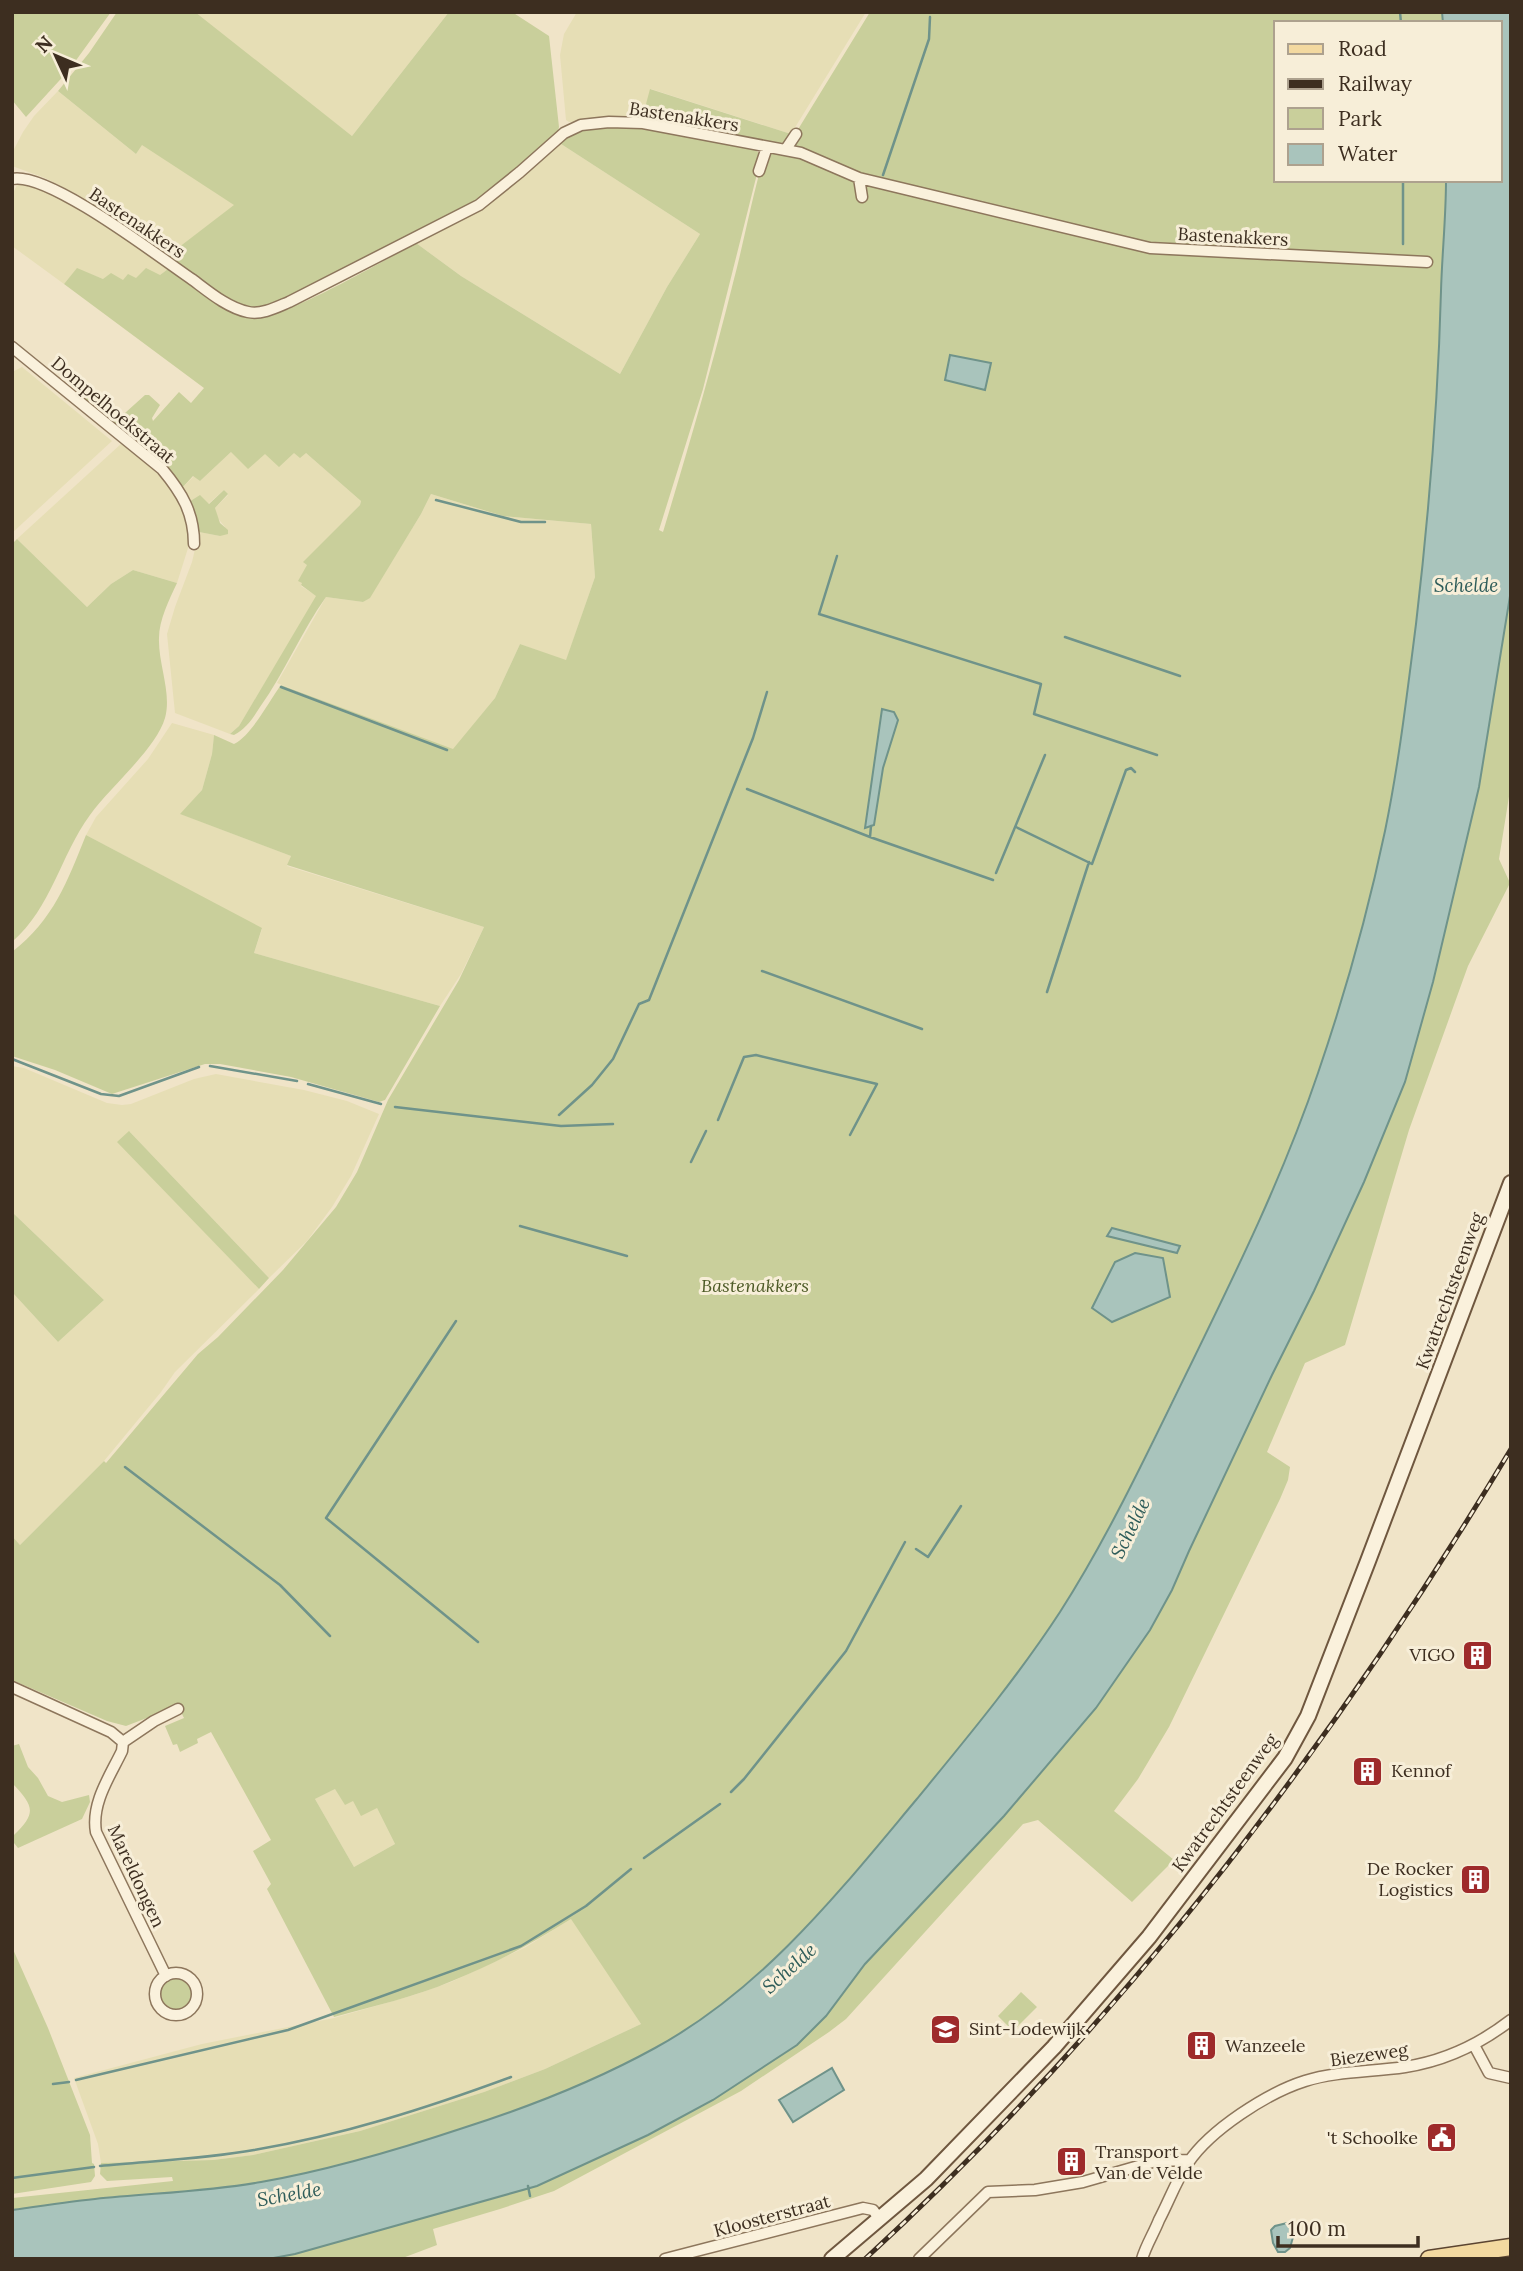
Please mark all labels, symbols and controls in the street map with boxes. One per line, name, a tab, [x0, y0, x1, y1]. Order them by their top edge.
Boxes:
north arrow	[21, 21, 91, 91]
legend	[1274, 21, 1502, 182]
text: N	[30, 30, 58, 58]
text: Road	[1338, 35, 1387, 62]
text: Railway	[1338, 70, 1412, 97]
street label: Bastenakkers	[628, 96, 741, 137]
text: Park	[1338, 105, 1382, 132]
text: Water	[1338, 140, 1397, 167]
street label: Bastenakkers	[85, 182, 190, 263]
street label: Bastenakkers	[1177, 222, 1289, 251]
street label: Dompelhoekstraat	[47, 351, 180, 468]
water label: Schelde	[1434, 573, 1498, 597]
street label: Kwatrechtsteenweg	[1410, 1208, 1489, 1373]
park label: Bastenakkers	[701, 1274, 809, 1297]
water label: Schelde	[1105, 1494, 1155, 1562]
building icon: VIGO	[1461, 1638, 1495, 1672]
place label: VIGO	[1409, 1643, 1455, 1666]
street label: Kwatrechtsteenweg	[1167, 1728, 1283, 1876]
building icon: Kennof	[1351, 1754, 1385, 1788]
place label: Kennof	[1391, 1759, 1453, 1782]
street label: Mareldongen	[103, 1821, 170, 1931]
place label: De Rocker Logistics	[1367, 1857, 1453, 1901]
building icon: De Rocker Logistics	[1459, 1862, 1493, 1896]
water label: Schelde	[757, 1937, 821, 1999]
school or university icon: Sint-Lodewijk	[929, 2012, 963, 2046]
place label: Sint-Lodewijk	[969, 2017, 1086, 2040]
building icon: Wanzeele	[1185, 2029, 1219, 2063]
place label: Wanzeele	[1225, 2034, 1306, 2057]
street label: Biezeweg	[1328, 2038, 1410, 2071]
public building icon: 't Schoolke	[1424, 2121, 1458, 2155]
place label: 't Schoolke	[1327, 2126, 1418, 2149]
place label: Transport Van de Velde	[1094, 2140, 1203, 2184]
building icon: Transport Van de Velde	[1055, 2145, 1089, 2179]
water label: Schelde	[255, 2177, 323, 2211]
street label: Kloosterstraat	[711, 2189, 833, 2242]
scale bar	[1278, 2204, 1418, 2248]
text: 100 m	[1288, 2215, 1346, 2242]

